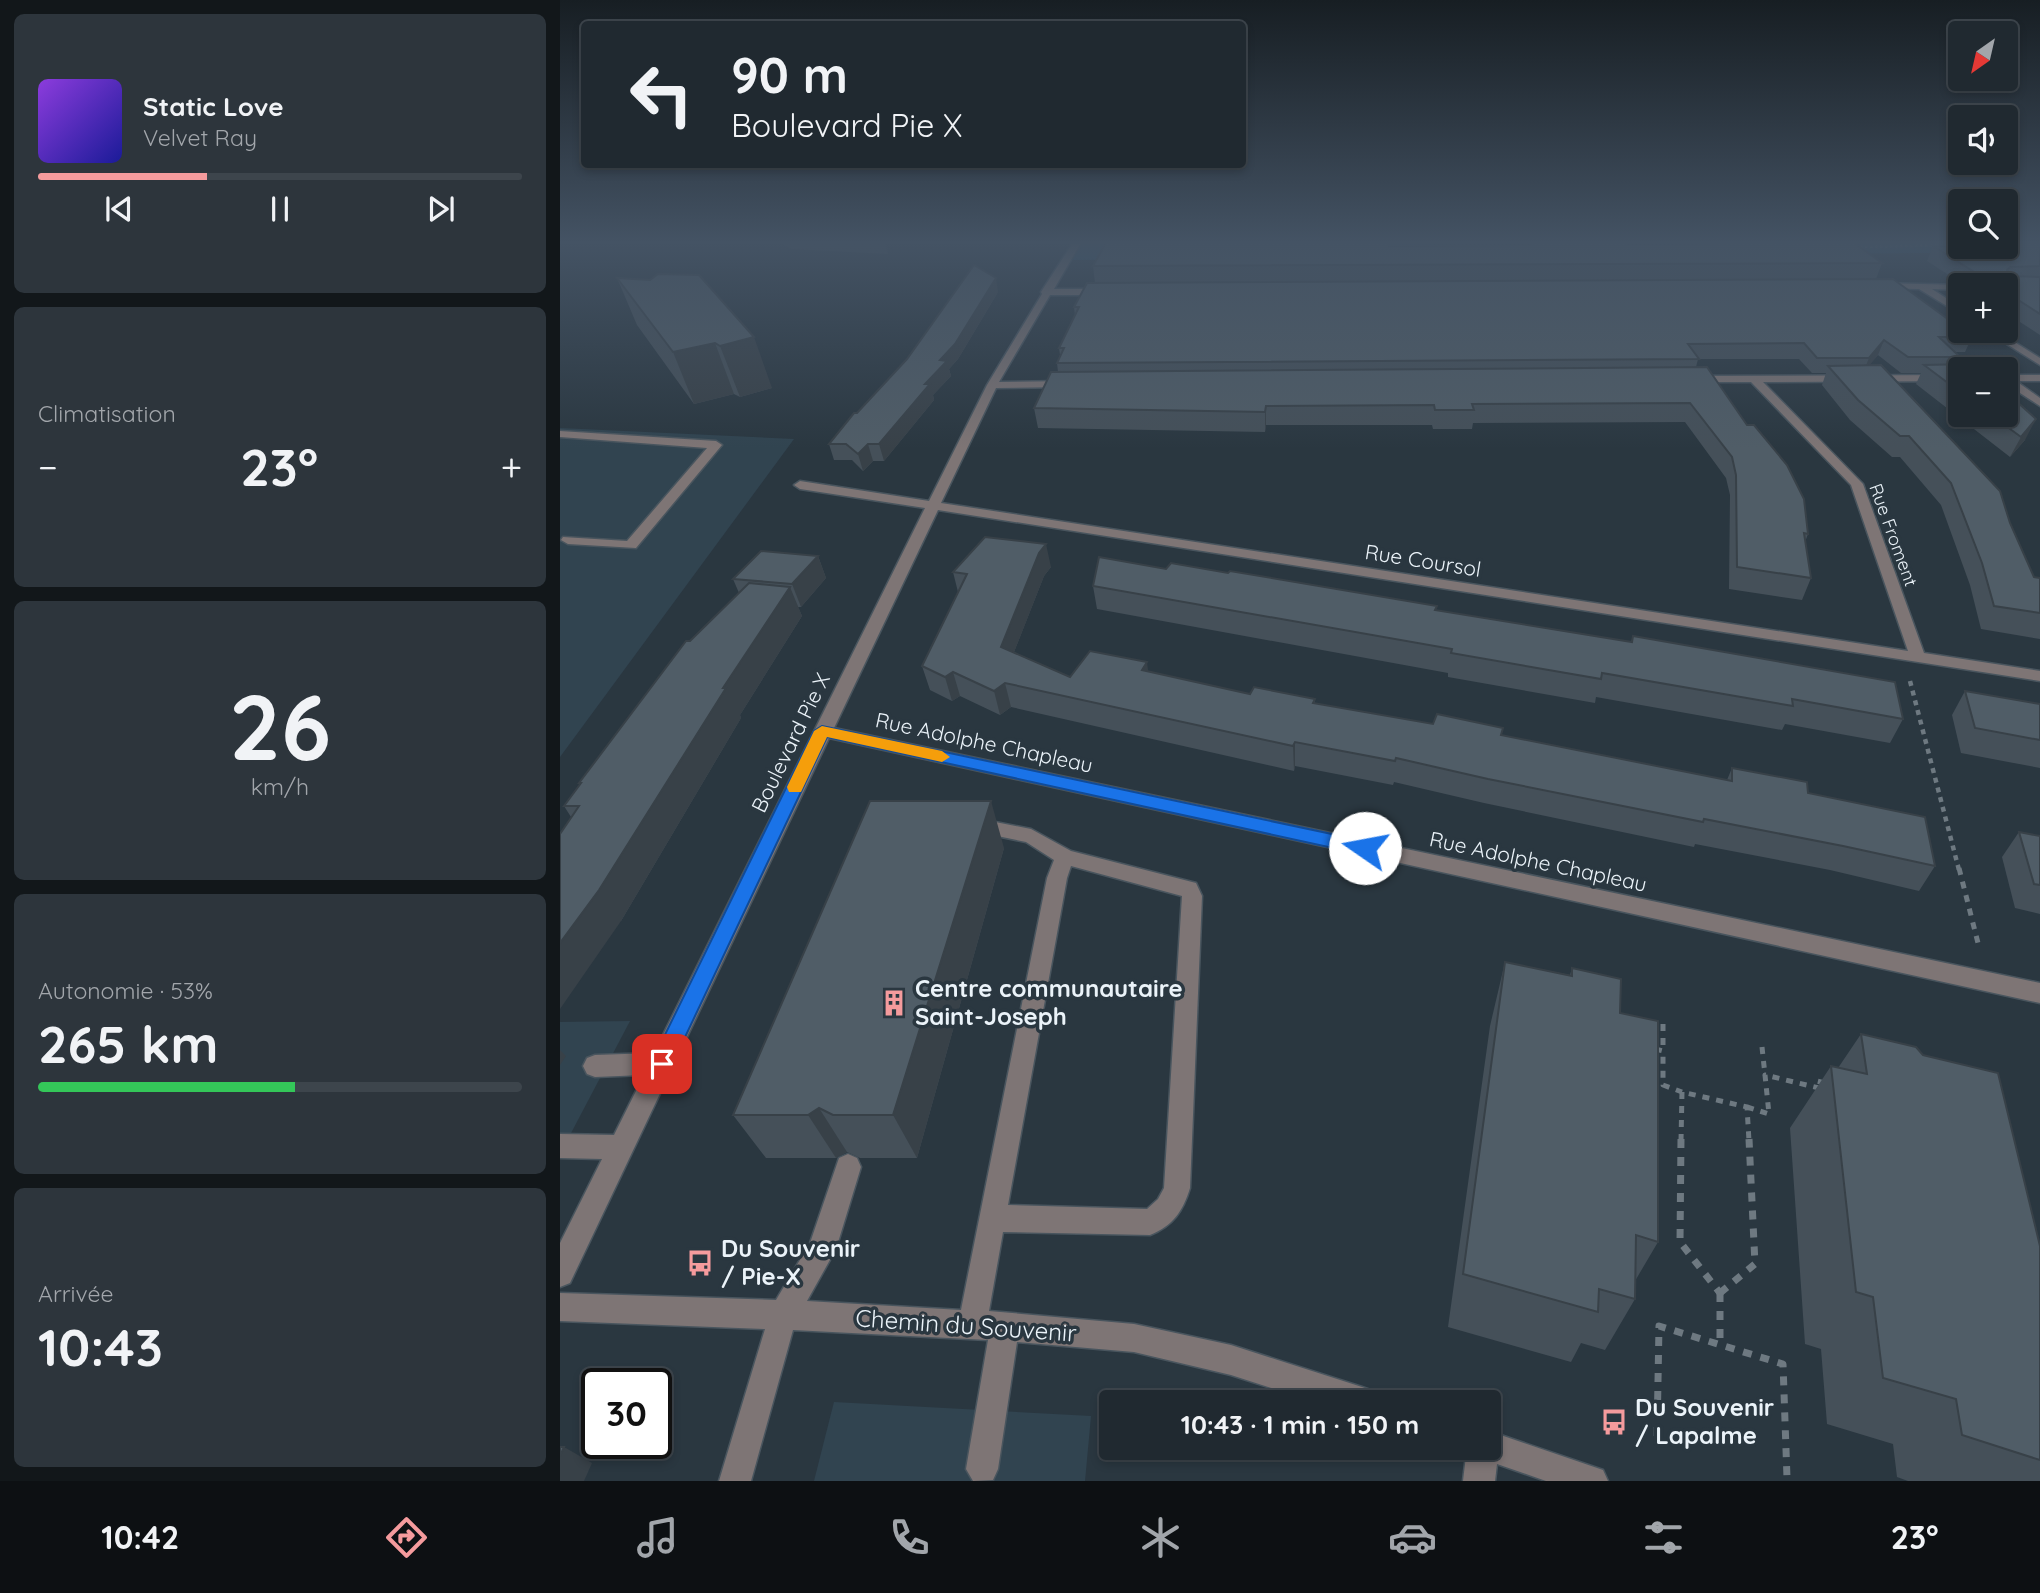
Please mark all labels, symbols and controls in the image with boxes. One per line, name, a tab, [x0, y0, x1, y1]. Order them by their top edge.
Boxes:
north arrow	[1948, 21, 2018, 91]
map controls	[1948, 21, 2018, 427]
text: 90 m	[731, 44, 848, 105]
icon: left	[616, 49, 707, 140]
text: Static Love	[143, 90, 284, 123]
text: Boulevard Pie X	[731, 105, 962, 145]
button: sound	[1948, 105, 2018, 175]
text: Velvet Ray	[143, 123, 257, 152]
button: search	[1948, 189, 2018, 259]
icon: previous	[100, 190, 138, 228]
icon: pause	[261, 190, 299, 228]
icon: next	[422, 190, 460, 228]
button: +	[1948, 273, 2018, 343]
button: −	[1948, 357, 2018, 427]
text: Climatisation	[38, 399, 176, 428]
text: 23°	[240, 434, 318, 499]
text: −	[38, 443, 58, 491]
text: +	[501, 443, 522, 491]
street label: Rue Froment	[1864, 480, 1923, 589]
street label: Rue Coursol	[1363, 538, 1483, 582]
street label: Boulevard Pie X	[745, 668, 835, 817]
text: 26	[229, 669, 331, 783]
street label: Rue Adolphe Chapleau	[873, 706, 1095, 778]
text: km/h	[251, 772, 309, 801]
position arrow	[1328, 811, 1402, 885]
street label: Rue Adolphe Chapleau	[1427, 825, 1649, 897]
place label: Centre communautaire Saint-Joseph	[915, 973, 1183, 1031]
text: Autonomie · 53%	[38, 976, 213, 1005]
building icon: Centre communautaire Saint-Joseph	[879, 988, 909, 1018]
text: 265 km	[38, 1011, 218, 1076]
pin	[632, 1034, 692, 1094]
icon: arrive	[643, 1045, 681, 1083]
place label: Du Souvenir / Pie-X	[721, 1233, 860, 1291]
bus stop icon: Du Souvenir / Pie-X	[685, 1248, 715, 1278]
text: Arrivée	[38, 1279, 114, 1308]
street label: Chemin du Souvenir	[855, 1302, 1078, 1348]
text: 10:43	[38, 1314, 163, 1379]
speed limit sign: 30	[581, 1368, 672, 1459]
place label: Du Souvenir / Lapalme	[1635, 1392, 1774, 1450]
bus stop icon: Du Souvenir / Lapalme	[1599, 1407, 1629, 1437]
text: 10:43 · 1 min · 150 m	[1181, 1408, 1419, 1441]
icon: directions	[382, 1513, 431, 1562]
icon: music	[633, 1513, 682, 1562]
icon: phone	[885, 1513, 934, 1562]
icon: climate	[1136, 1513, 1185, 1562]
icon: car	[1388, 1513, 1437, 1562]
icon: filters	[1639, 1513, 1688, 1562]
text: 10:42	[101, 1517, 179, 1557]
text: 23°	[1891, 1517, 1939, 1557]

